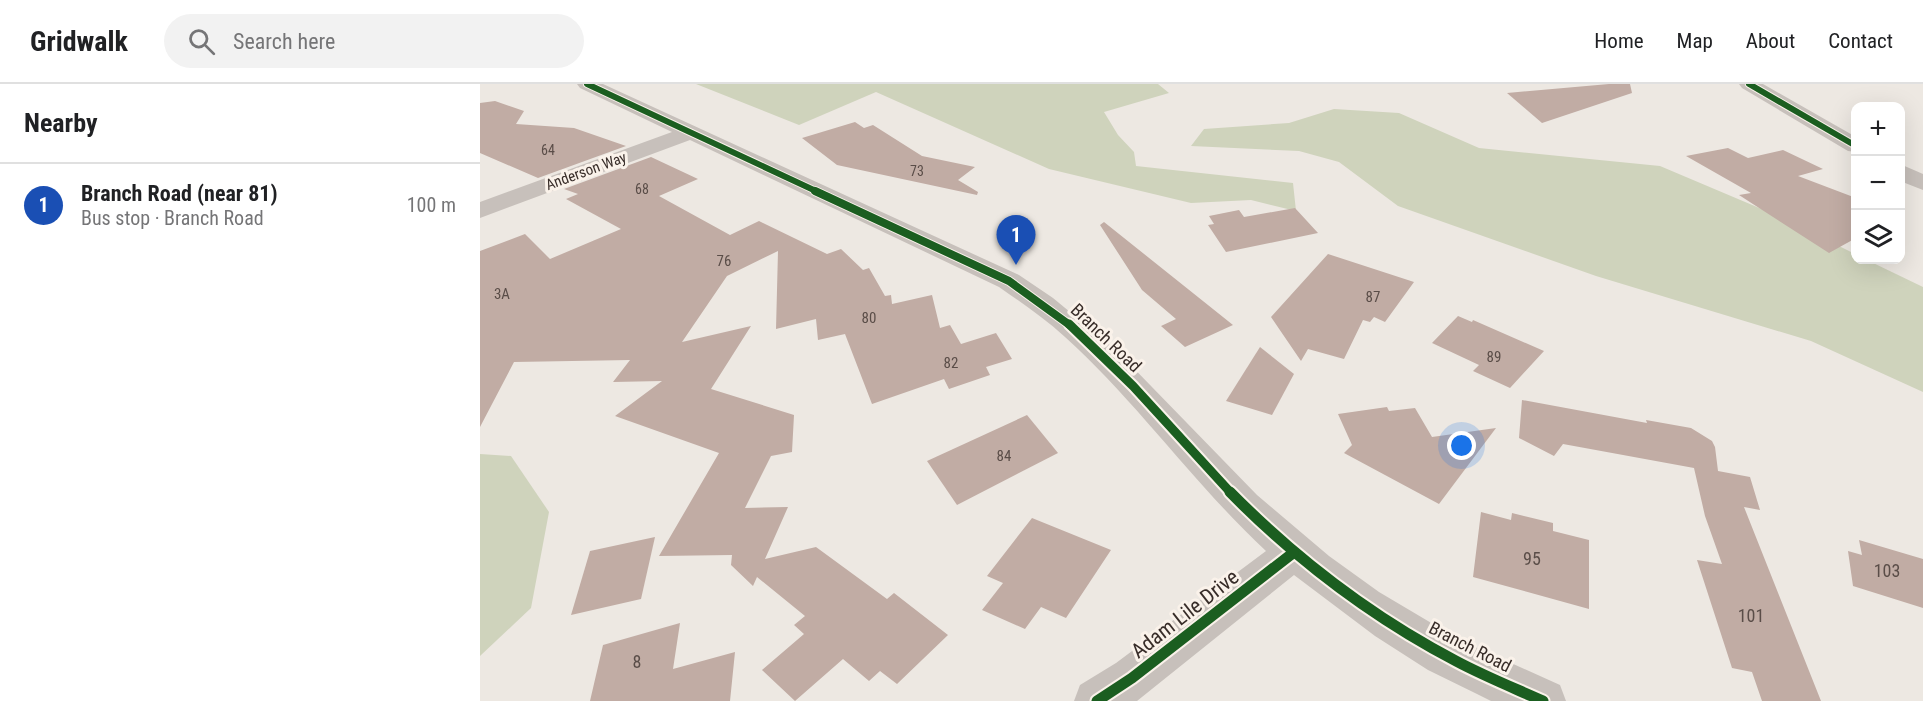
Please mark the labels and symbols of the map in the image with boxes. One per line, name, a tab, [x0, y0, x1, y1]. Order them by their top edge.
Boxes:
house number: 64	[541, 142, 555, 158]
street label: Anderson Way	[543, 148, 629, 194]
house number: 73	[910, 163, 924, 179]
house number: 68	[635, 181, 649, 197]
pin: 1	[996, 216, 1036, 265]
house number: 76	[717, 252, 731, 270]
house number: 3A	[494, 285, 510, 303]
house number: 87	[1366, 288, 1380, 306]
street label: Branch Road	[1067, 299, 1146, 376]
house number: 80	[862, 309, 876, 327]
house number: 89	[1487, 348, 1501, 366]
house number: 82	[944, 354, 958, 372]
your location	[1447, 431, 1476, 460]
house number: 84	[997, 447, 1011, 465]
house number: 95	[1523, 548, 1541, 569]
house number: 103	[1874, 560, 1900, 581]
street label: Adam Lile Drive	[1127, 565, 1243, 663]
house number: 101	[1738, 605, 1764, 626]
street label: Branch Road	[1426, 617, 1515, 676]
house number: 8	[633, 651, 641, 672]

